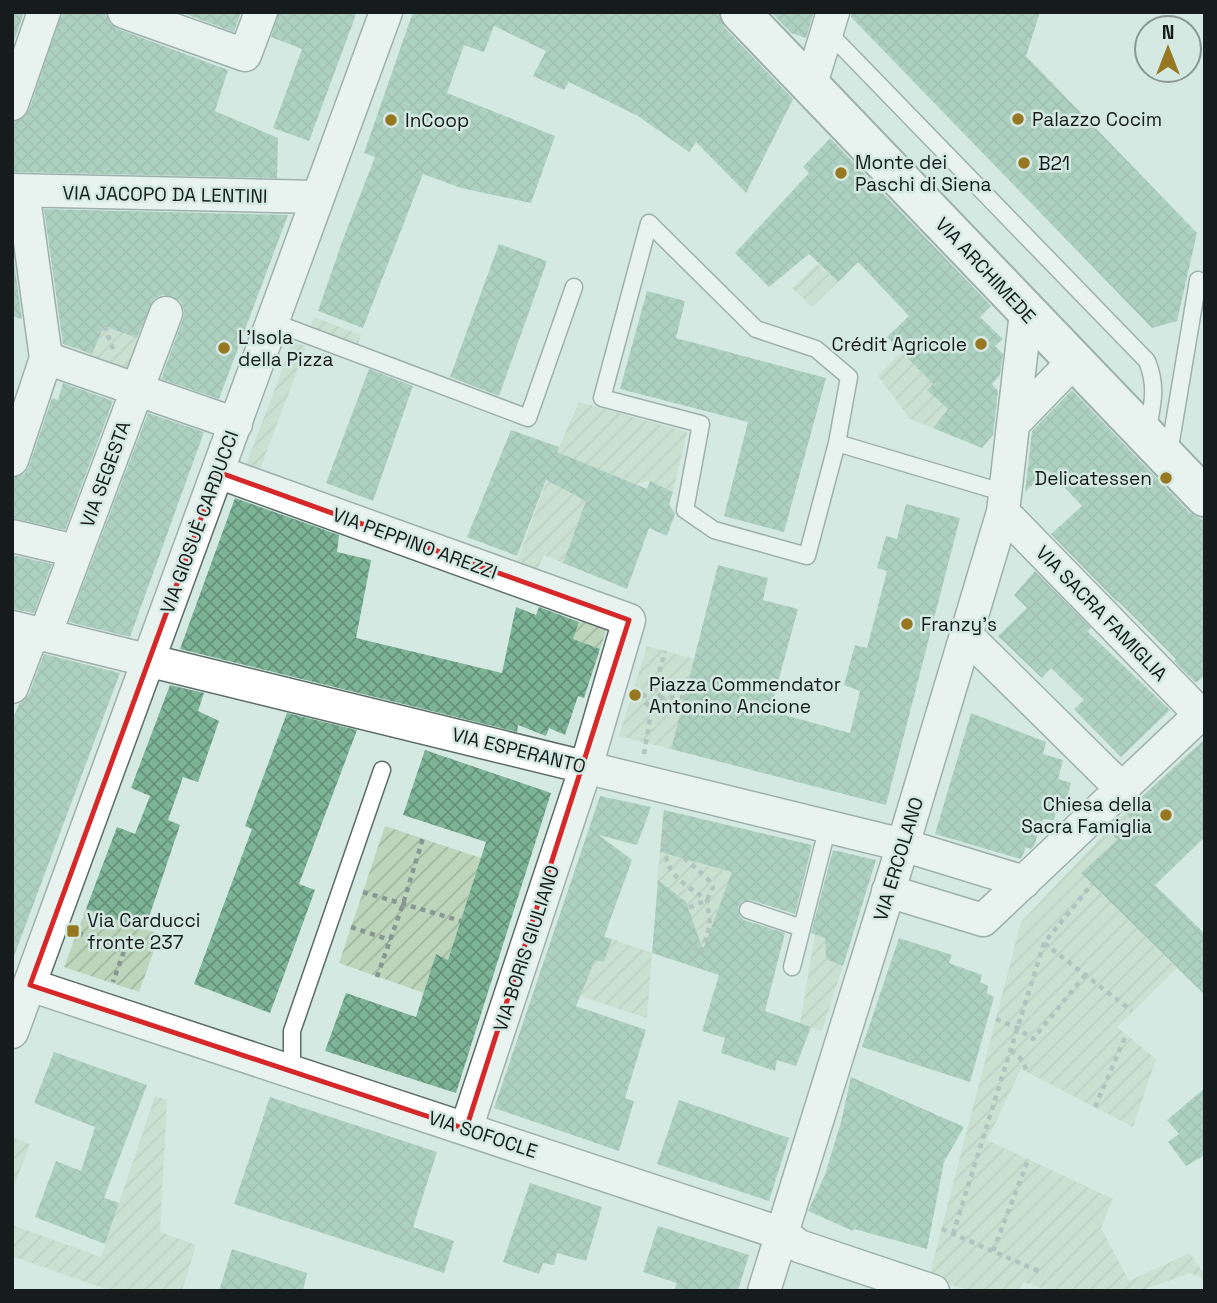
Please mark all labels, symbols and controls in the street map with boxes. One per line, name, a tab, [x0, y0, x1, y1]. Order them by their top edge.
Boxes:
north arrow	[1133, 14, 1203, 84]
text: N	[1162, 20, 1174, 45]
place label: Palazzo Cocim	[1032, 107, 1162, 132]
place label: InCoop	[405, 108, 469, 133]
marker: Palazzo Cocim	[1010, 111, 1026, 127]
marker: InCoop	[383, 112, 399, 128]
place label: Monte dei Paschi di Siena	[855, 150, 992, 197]
place label: B21	[1038, 151, 1070, 176]
marker: B21	[1016, 155, 1032, 171]
marker: Monte dei Paschi di Siena	[833, 165, 849, 181]
street label: VIA JACOPO DA LENTINI	[62, 180, 268, 209]
street label: VIA ARCHIMEDE	[930, 212, 1041, 329]
place label: L'Isola della Pizza	[238, 325, 333, 372]
place label: Crédit Agricole	[831, 332, 967, 357]
marker: Crédit Agricole	[973, 336, 989, 352]
marker: L'Isola della Pizza	[216, 340, 232, 356]
street label: VIA SEGESTA	[75, 418, 136, 531]
street label: VIA GIOSUÈ CARDUCCI	[155, 427, 244, 617]
place label: Delicatessen	[1035, 466, 1152, 491]
marker: Delicatessen	[1158, 470, 1174, 486]
street label: VIA PEPPINO AREZZI	[329, 502, 501, 585]
street label: VIA SACRA FAMIGLIA	[1030, 540, 1173, 686]
place label: Franzy's	[921, 612, 997, 637]
marker: Franzy's	[899, 616, 915, 632]
place label: Piazza Commendator Antonino Ancione	[649, 672, 841, 719]
marker: Piazza Commendator Antonino Ancione	[627, 687, 643, 703]
street label: VIA ESPERANTO	[449, 722, 589, 779]
place label: Chiesa della Sacra Famiglia	[1021, 792, 1152, 839]
street label: VIA ERCOLANO	[868, 794, 929, 924]
marker: Chiesa della Sacra Famiglia	[1158, 807, 1174, 823]
street label: VIA BORIS GIULIANO	[488, 862, 565, 1035]
place label: Via Carducci fronte 237	[87, 908, 200, 955]
marker: Via Carducci fronte 237	[65, 923, 81, 939]
street label: VIA SOFOCLE	[425, 1105, 541, 1164]

